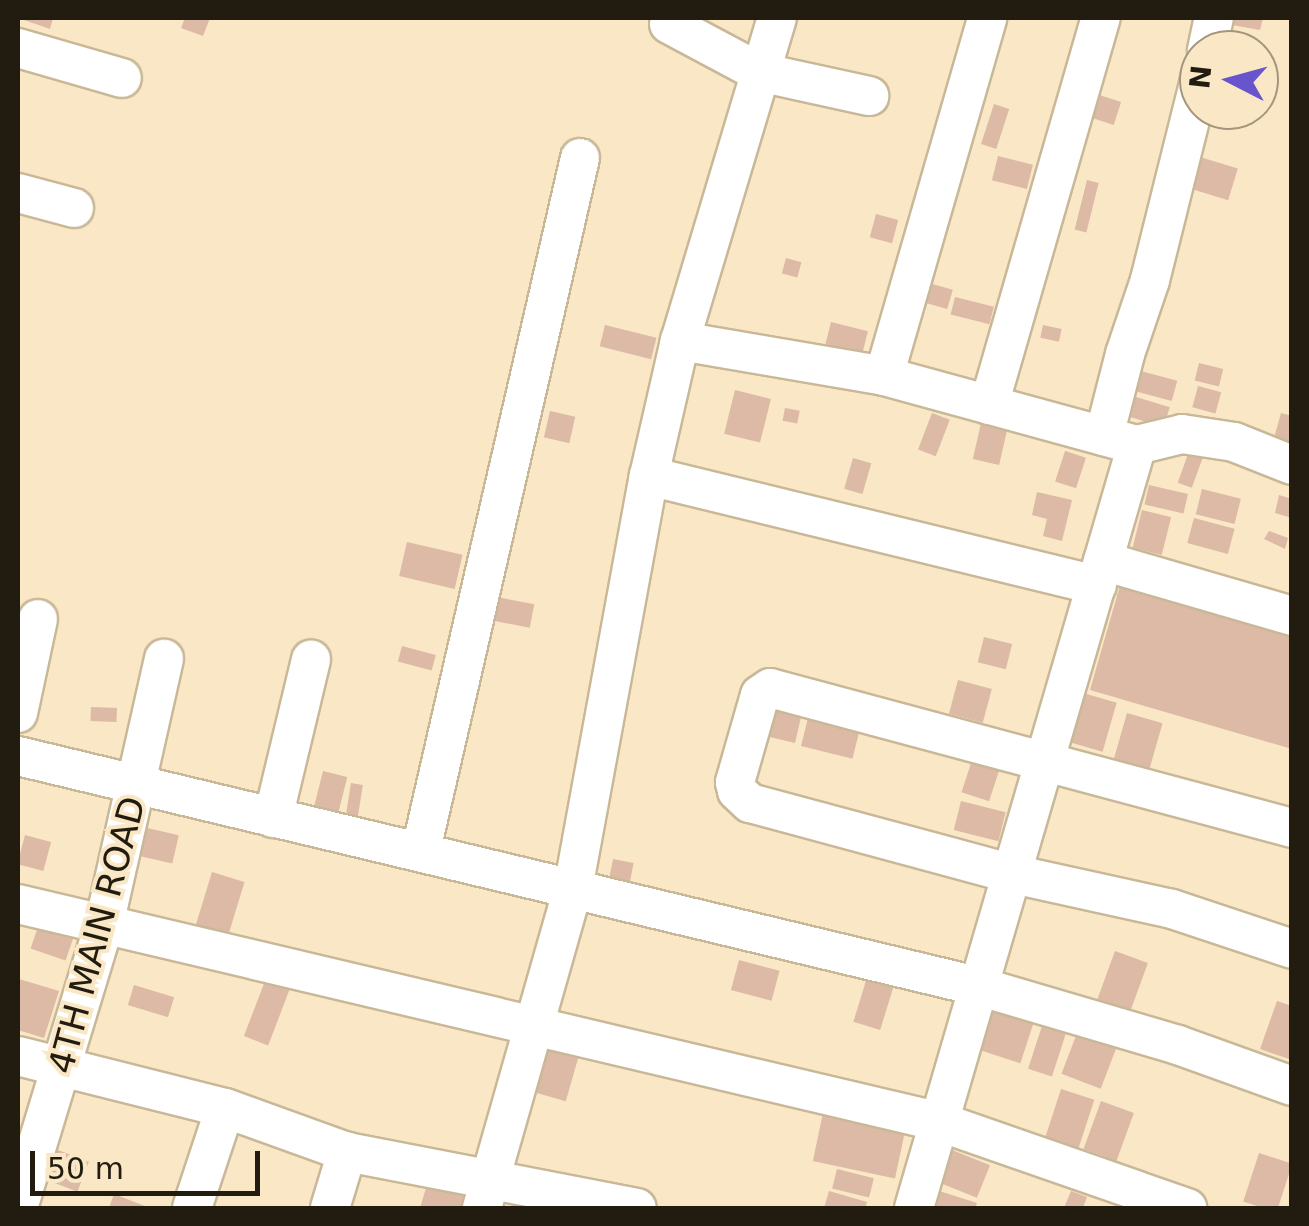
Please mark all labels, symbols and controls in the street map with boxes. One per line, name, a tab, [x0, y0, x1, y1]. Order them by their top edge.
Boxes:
north arrow	[1179, 30, 1279, 130]
text: N	[1183, 64, 1218, 90]
street label: 4TH MAIN ROAD	[40, 792, 154, 1078]
scale bar	[35, 1131, 265, 1193]
text: 50 m	[47, 1151, 124, 1186]

